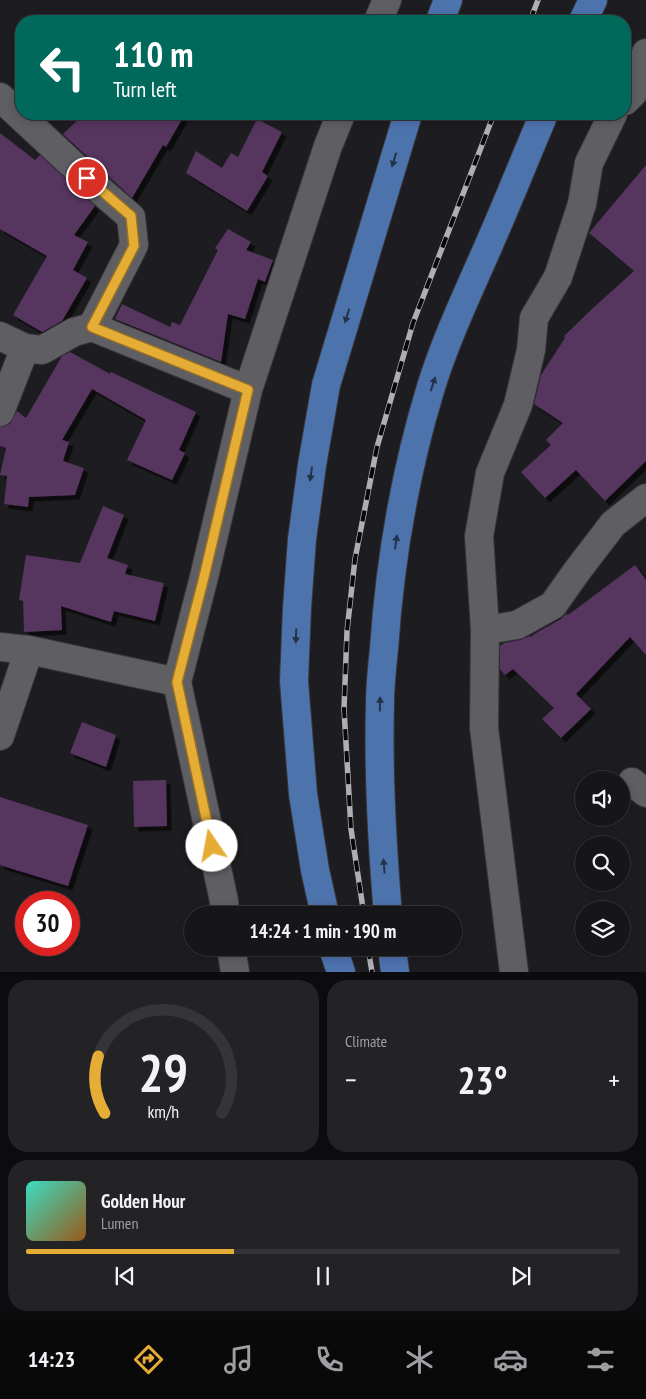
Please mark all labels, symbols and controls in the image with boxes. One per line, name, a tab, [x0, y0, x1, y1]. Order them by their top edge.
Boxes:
text: 110 m	[113, 31, 194, 77]
icon: left	[30, 35, 95, 100]
text: Turn left	[113, 75, 177, 103]
one-way arrow	[390, 153, 398, 168]
pin	[66, 157, 108, 199]
icon: arrive	[73, 164, 101, 192]
one-way arrow	[343, 309, 351, 324]
one-way arrow	[429, 377, 437, 392]
one-way arrow	[307, 466, 315, 482]
one-way arrow	[392, 534, 400, 550]
one-way arrow	[292, 628, 300, 644]
one-way arrow	[376, 696, 384, 712]
map controls	[575, 771, 630, 956]
button: sound	[575, 771, 630, 826]
position arrow	[185, 819, 237, 871]
button: search	[575, 836, 630, 891]
one-way arrow	[380, 858, 388, 874]
speed limit sign: 30	[15, 891, 80, 956]
button: layers	[575, 901, 630, 956]
text: 14:24 · 1 min · 190 m	[250, 919, 396, 943]
text: Climate	[345, 1031, 387, 1051]
text: 29	[139, 1039, 188, 1106]
text: 23°	[457, 1055, 508, 1104]
text: −	[345, 1061, 357, 1098]
text: +	[608, 1061, 620, 1098]
text: km/h	[148, 1100, 179, 1123]
text: Golden Hour	[101, 1189, 185, 1213]
text: Lumen	[101, 1213, 138, 1233]
icon: previous	[111, 1262, 139, 1290]
icon: pause	[309, 1262, 337, 1290]
icon: next	[507, 1262, 535, 1290]
icon: directions	[131, 1342, 166, 1377]
icon: music	[221, 1342, 256, 1377]
icon: phone	[312, 1342, 347, 1377]
icon: climate	[402, 1342, 437, 1377]
icon: car	[493, 1342, 528, 1377]
icon: filters	[583, 1342, 618, 1377]
text: 14:23	[28, 1345, 75, 1373]

